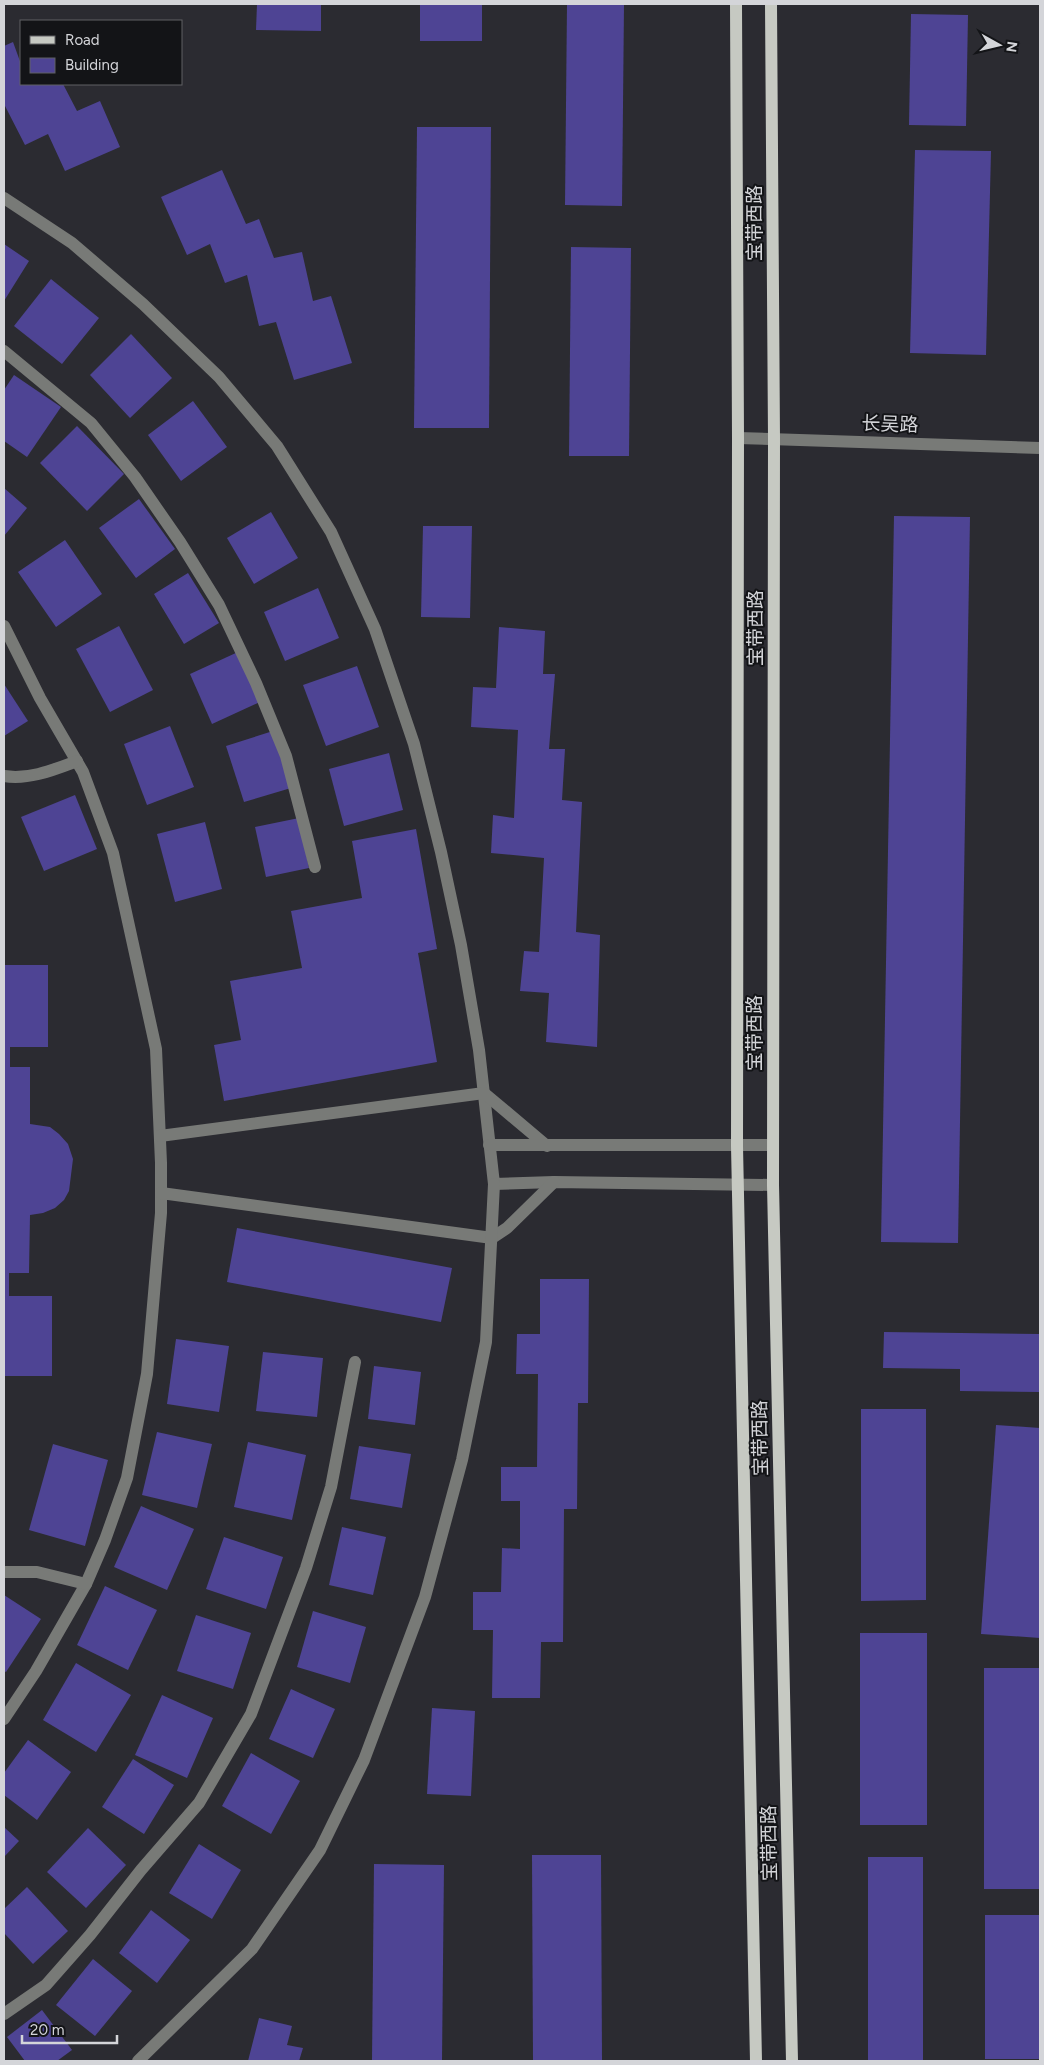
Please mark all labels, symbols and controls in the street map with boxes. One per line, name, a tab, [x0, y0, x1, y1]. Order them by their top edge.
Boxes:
legend	[20, 20, 182, 85]
north arrow	[974, 20, 1024, 70]
text: Road	[65, 31, 100, 49]
text: N	[1002, 40, 1021, 53]
text: Building	[65, 56, 119, 74]
street label: 宝带西路	[743, 185, 766, 261]
street label: 长吴路	[861, 412, 919, 436]
street label: 宝带西路	[744, 590, 767, 666]
street label: 宝带西路	[743, 995, 766, 1071]
street label: 宝带西路	[748, 1400, 772, 1476]
street label: 宝带西路	[757, 1805, 781, 1881]
scale bar	[22, 2012, 118, 2044]
text: 20 m	[30, 2021, 64, 2039]

